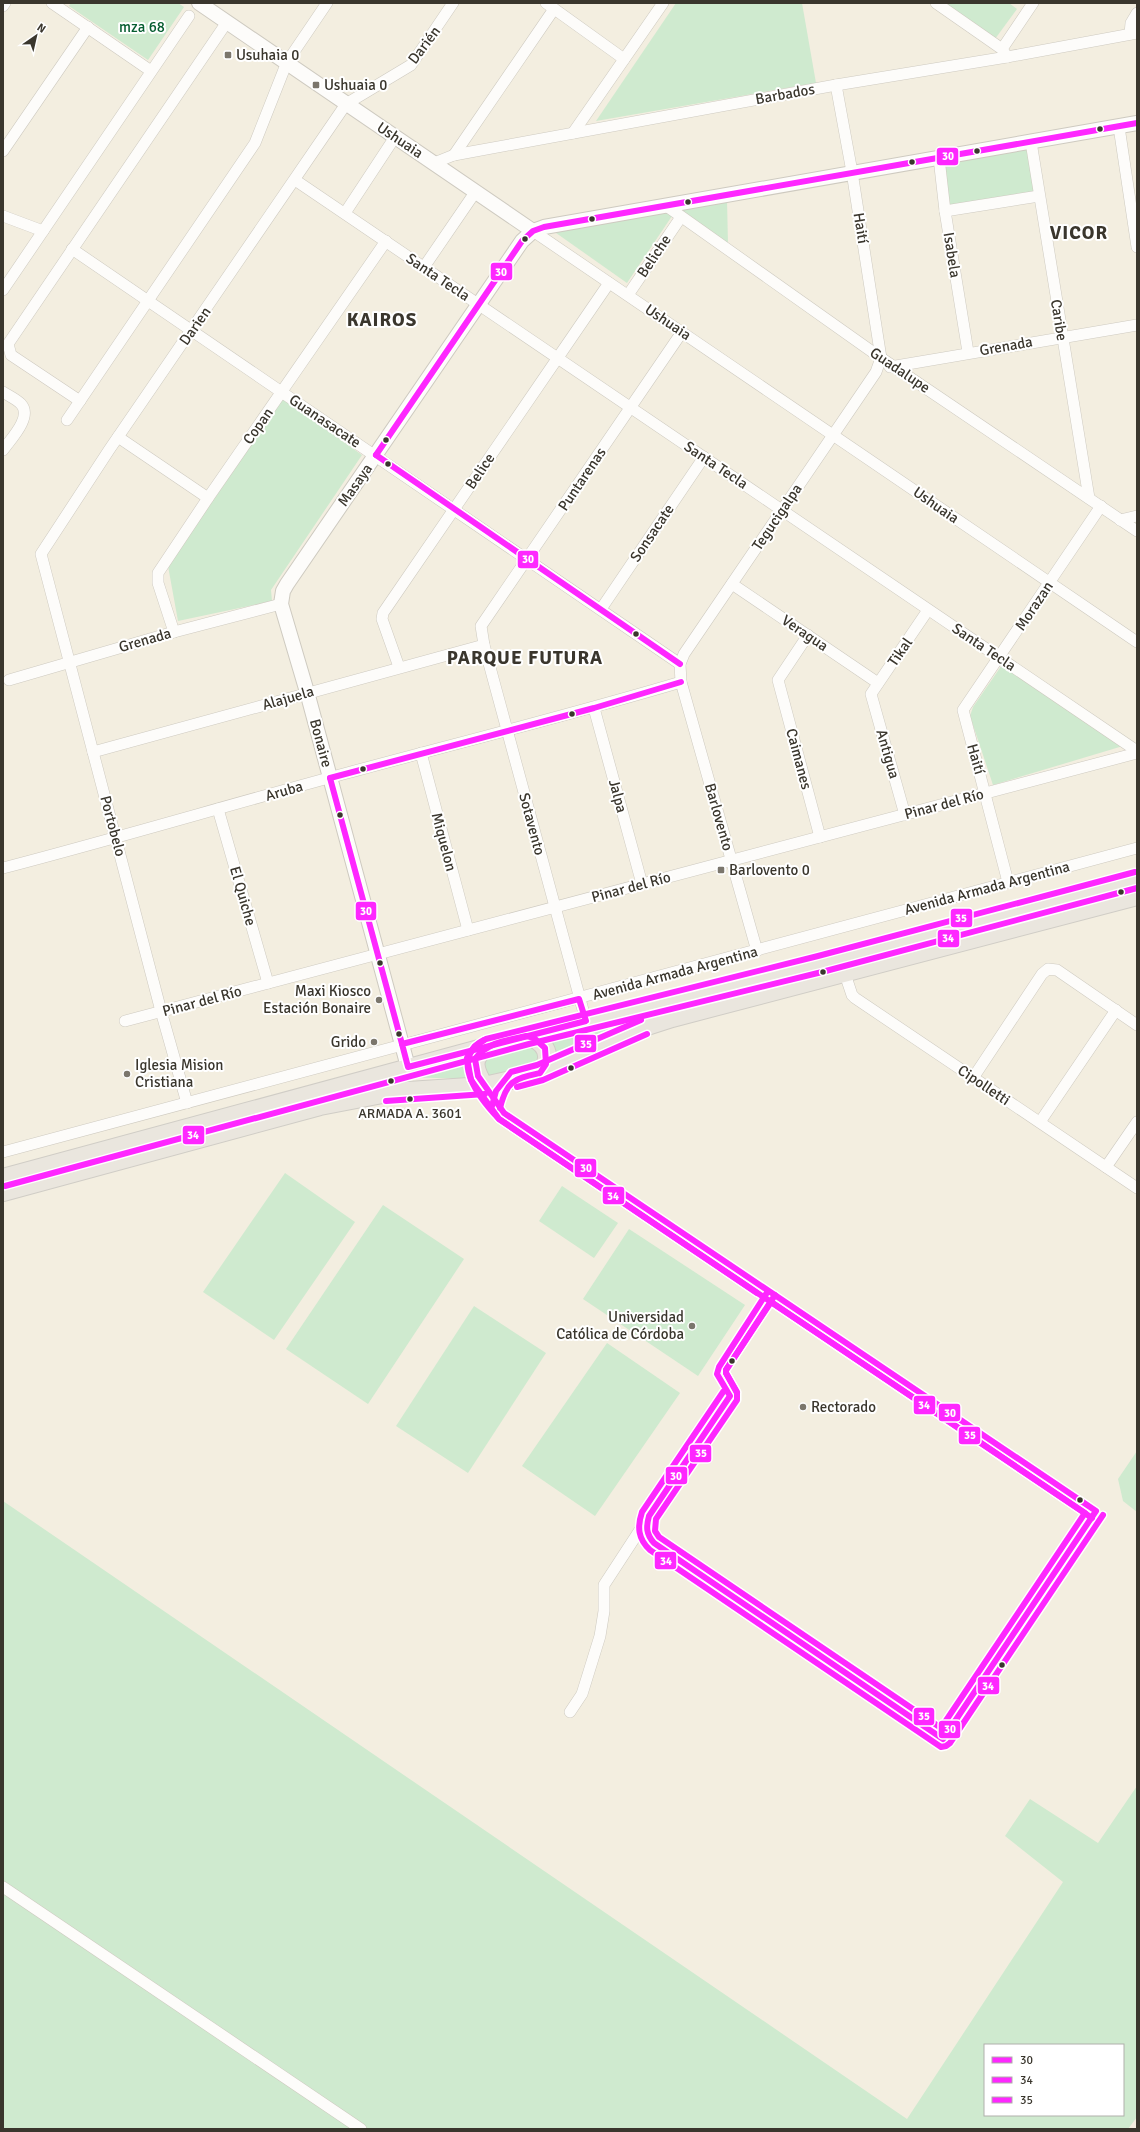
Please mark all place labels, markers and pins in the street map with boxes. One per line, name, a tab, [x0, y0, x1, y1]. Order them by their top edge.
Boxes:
place label: Usuhaia 0	[236, 46, 299, 64]
marker: Usuhaia 0	[223, 50, 233, 60]
place label: Ushuaia 0	[324, 76, 387, 94]
marker: Ushuaia 0	[311, 80, 321, 90]
unlabelled marker	[1095, 124, 1105, 134]
unlabelled marker	[972, 146, 982, 156]
unlabelled marker	[907, 157, 917, 167]
unlabelled marker	[683, 197, 693, 207]
unlabelled marker	[587, 214, 597, 224]
unlabelled marker	[520, 234, 530, 244]
unlabelled marker	[381, 435, 391, 445]
unlabelled marker	[383, 459, 393, 469]
unlabelled marker	[631, 629, 641, 639]
unlabelled marker	[567, 709, 577, 719]
unlabelled marker	[358, 764, 368, 774]
unlabelled marker	[335, 810, 345, 820]
place label: Barlovento 0	[729, 861, 810, 879]
marker: Barlovento 0	[716, 865, 726, 875]
unlabelled marker	[1116, 887, 1126, 897]
unlabelled marker	[375, 958, 385, 968]
unlabelled marker	[818, 967, 828, 977]
place label: Maxi Kiosco Estación Bonaire	[263, 982, 371, 1017]
marker: Maxi Kiosco Estación Bonaire	[374, 995, 384, 1005]
unlabelled marker	[394, 1029, 404, 1039]
place label: Grido	[331, 1033, 366, 1051]
marker: Grido	[369, 1037, 379, 1047]
place label: Iglesia Mision Cristiana	[135, 1056, 223, 1091]
unlabelled marker	[566, 1063, 576, 1073]
marker: Iglesia Mision Cristiana	[122, 1069, 132, 1079]
unlabelled marker	[386, 1076, 396, 1086]
marker: ARMADA A. 3601	[405, 1094, 415, 1104]
place label: ARMADA A. 3601	[358, 1105, 462, 1122]
place label: Universidad Católica de Córdoba	[556, 1308, 684, 1343]
marker: Universidad Católica de Córdoba	[687, 1321, 697, 1331]
unlabelled marker	[727, 1356, 737, 1366]
place label: Rectorado	[811, 1398, 876, 1416]
marker: Rectorado	[798, 1402, 808, 1412]
unlabelled marker	[1075, 1495, 1085, 1505]
unlabelled marker	[997, 1660, 1007, 1670]

